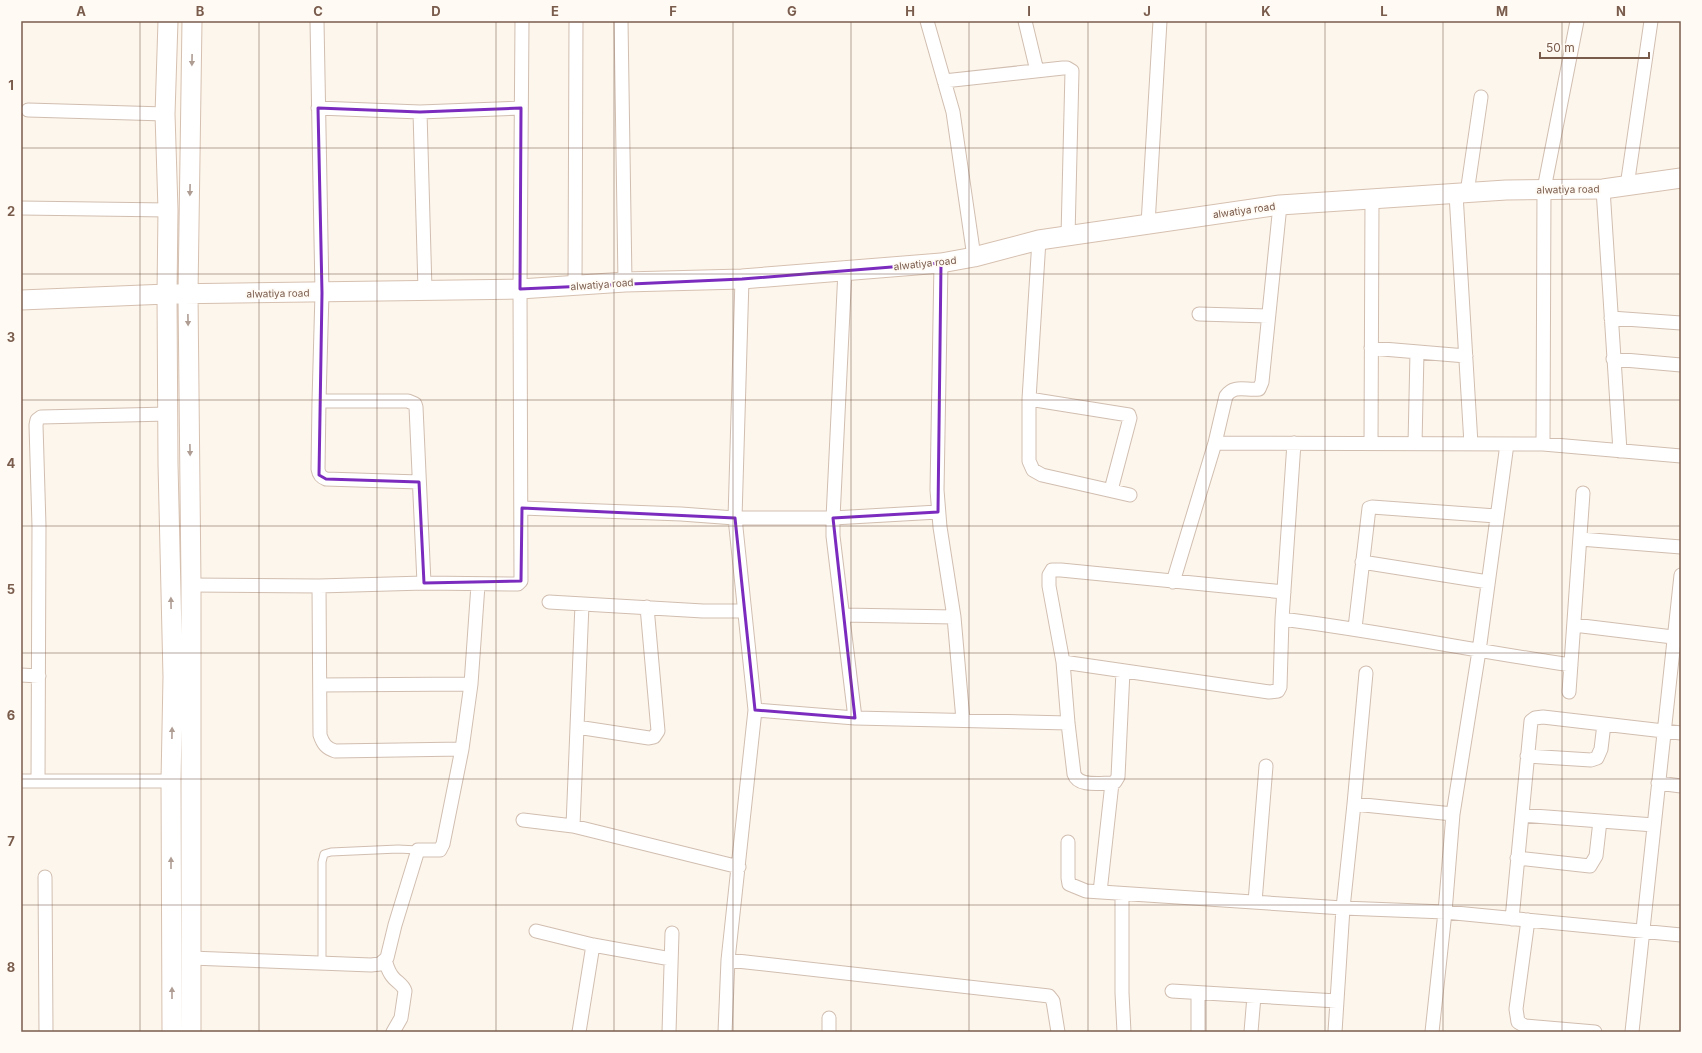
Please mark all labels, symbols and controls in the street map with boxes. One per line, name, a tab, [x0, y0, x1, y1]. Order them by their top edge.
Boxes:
text: A	[76, 3, 86, 19]
text: B	[196, 3, 205, 19]
text: C	[313, 3, 323, 19]
text: D	[431, 3, 441, 19]
text: E	[551, 3, 559, 19]
text: F	[669, 3, 677, 19]
text: G	[787, 3, 797, 19]
text: H	[905, 3, 915, 19]
text: I	[1027, 3, 1031, 19]
text: J	[1143, 3, 1151, 19]
text: K	[1261, 3, 1271, 19]
text: L	[1380, 3, 1388, 19]
text: M	[1496, 3, 1508, 19]
text: N	[1616, 3, 1626, 19]
scale bar	[1540, 34, 1649, 60]
text: 50 m	[1546, 40, 1575, 55]
one-way arrow	[189, 54, 195, 67]
text: 1	[8, 77, 14, 93]
street label: alwatiya road	[1536, 182, 1600, 196]
one-way arrow	[187, 184, 193, 197]
street label: alwatiya road	[1212, 200, 1276, 220]
text: 2	[7, 203, 15, 219]
street label: alwatiya road	[893, 254, 957, 272]
street label: alwatiya road	[570, 276, 634, 292]
street label: alwatiya road	[246, 286, 310, 300]
one-way arrow	[185, 314, 192, 326]
text: 3	[7, 329, 15, 345]
one-way arrow	[187, 444, 193, 457]
text: 4	[7, 455, 16, 471]
text: 5	[7, 581, 15, 597]
one-way arrow	[168, 596, 174, 609]
text: 6	[7, 707, 15, 723]
one-way arrow	[169, 726, 175, 739]
text: 7	[7, 833, 15, 849]
one-way arrow	[168, 856, 174, 869]
text: 8	[7, 959, 15, 975]
one-way arrow	[169, 986, 175, 999]

